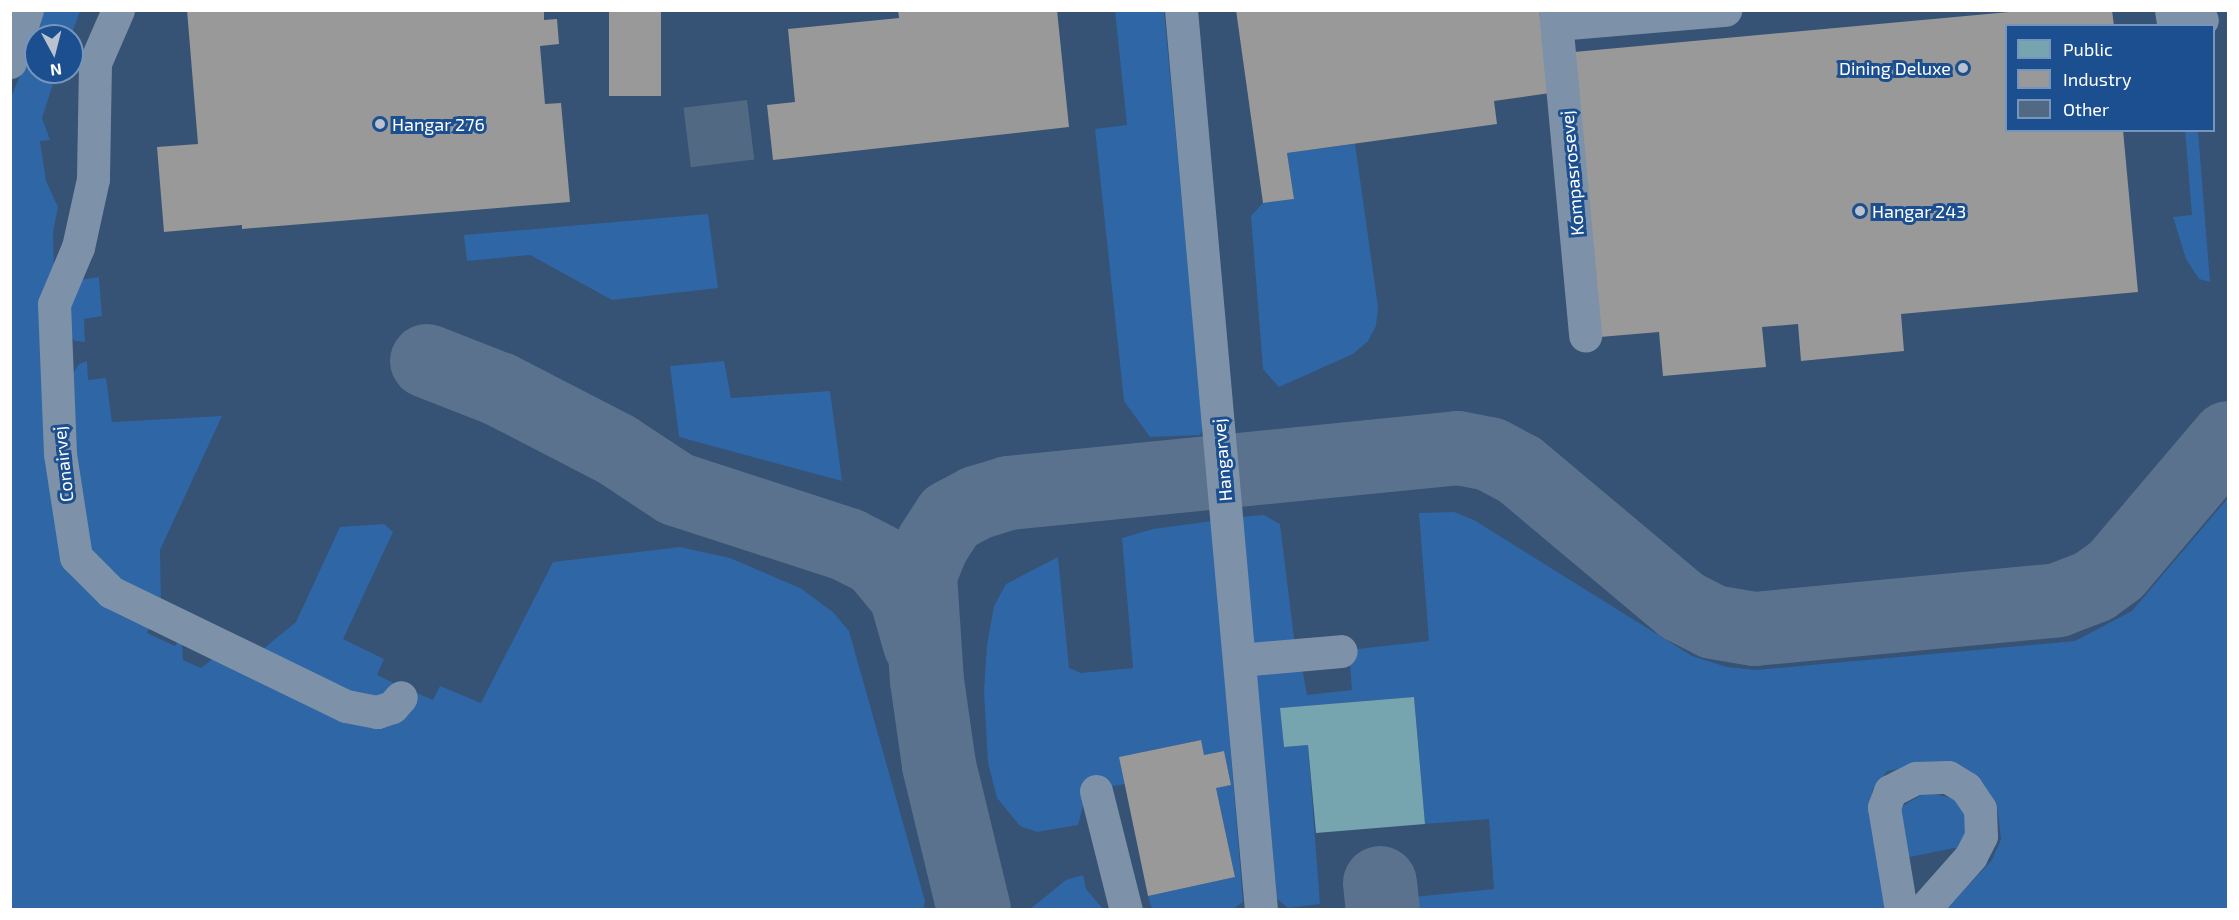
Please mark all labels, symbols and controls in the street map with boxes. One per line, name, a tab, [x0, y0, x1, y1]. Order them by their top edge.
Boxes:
north arrow	[24, 24, 84, 84]
legend	[2005, 24, 2215, 132]
text: Public	[2063, 38, 2113, 60]
place label: Dining Deluxe	[1839, 57, 1951, 79]
text: N	[49, 60, 63, 81]
marker: Dining Deluxe	[1956, 61, 1970, 75]
text: Industry	[2063, 68, 2132, 90]
text: Other	[2063, 98, 2109, 120]
street label: Kompasrosevej	[1556, 110, 1588, 236]
place label: Hangar 276	[392, 113, 485, 135]
marker: Hangar 276	[373, 117, 387, 131]
place label: Hangar 243	[1872, 200, 1967, 222]
marker: Hangar 243	[1853, 204, 1867, 218]
street label: Hangarvej	[1208, 418, 1236, 502]
street label: Conairvej	[48, 425, 78, 503]

